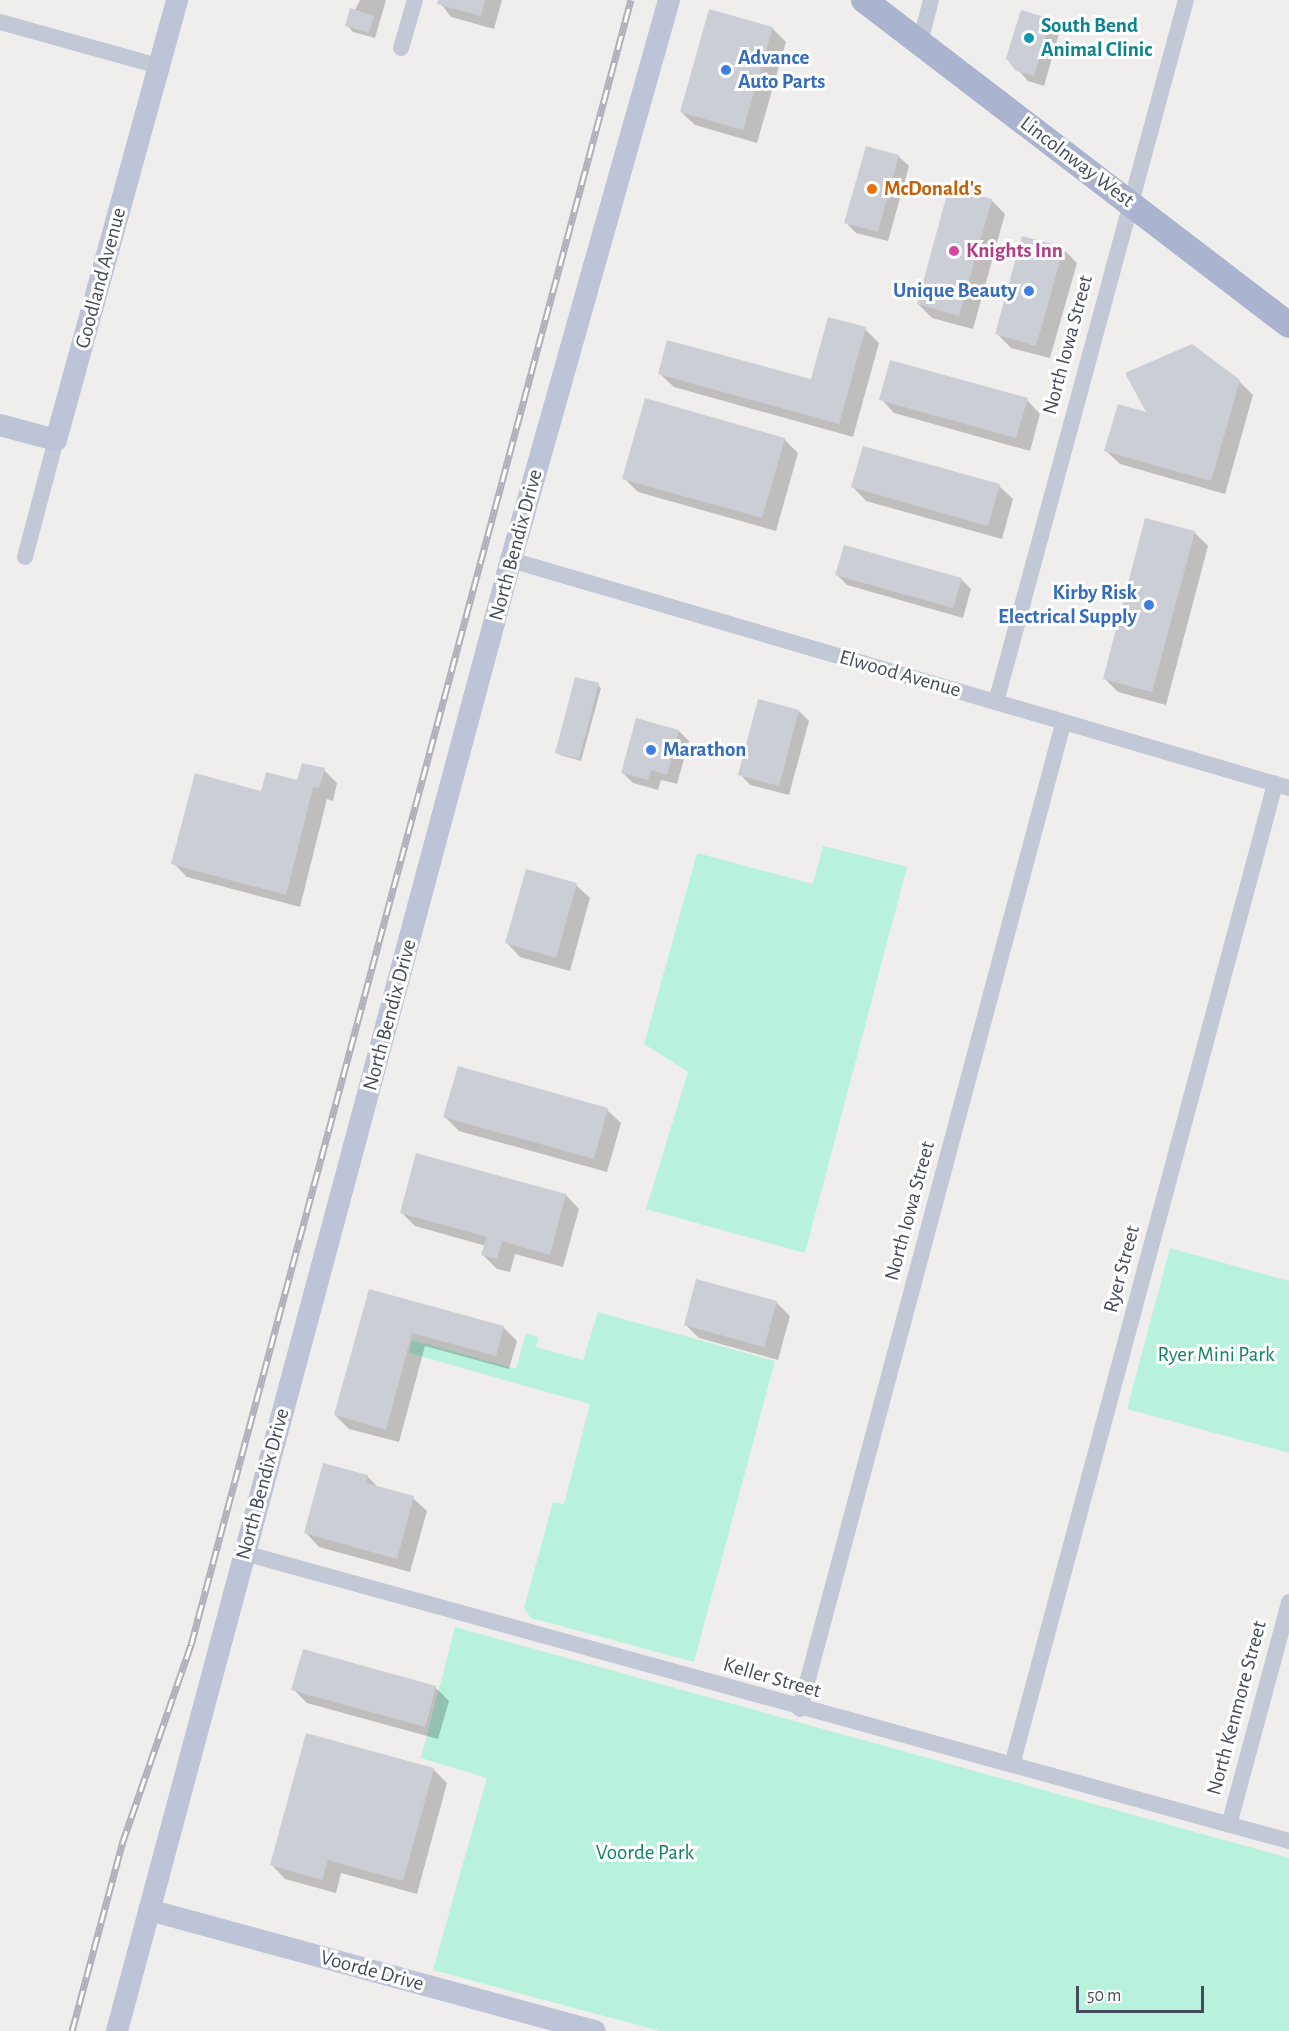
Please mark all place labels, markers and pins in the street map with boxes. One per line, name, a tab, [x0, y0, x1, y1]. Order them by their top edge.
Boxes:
place label: South Bend Animal Clinic	[1041, 13, 1152, 63]
marker: South Bend Animal Clinic	[1022, 31, 1036, 45]
place label: Advance Auto Parts	[738, 45, 825, 95]
marker: Advance Auto Parts	[719, 63, 733, 77]
place label: McDonald's	[884, 176, 982, 202]
marker: McDonald's	[865, 182, 879, 196]
place label: Knights Inn	[966, 238, 1063, 264]
marker: Knights Inn	[947, 244, 961, 258]
place label: Unique Beauty	[893, 278, 1017, 304]
marker: Unique Beauty	[1022, 284, 1036, 298]
place label: Kirby Risk Electrical Supply	[998, 580, 1137, 630]
marker: Kirby Risk Electrical Supply	[1142, 598, 1156, 612]
place label: Marathon	[663, 737, 746, 763]
marker: Marathon	[644, 743, 658, 757]

